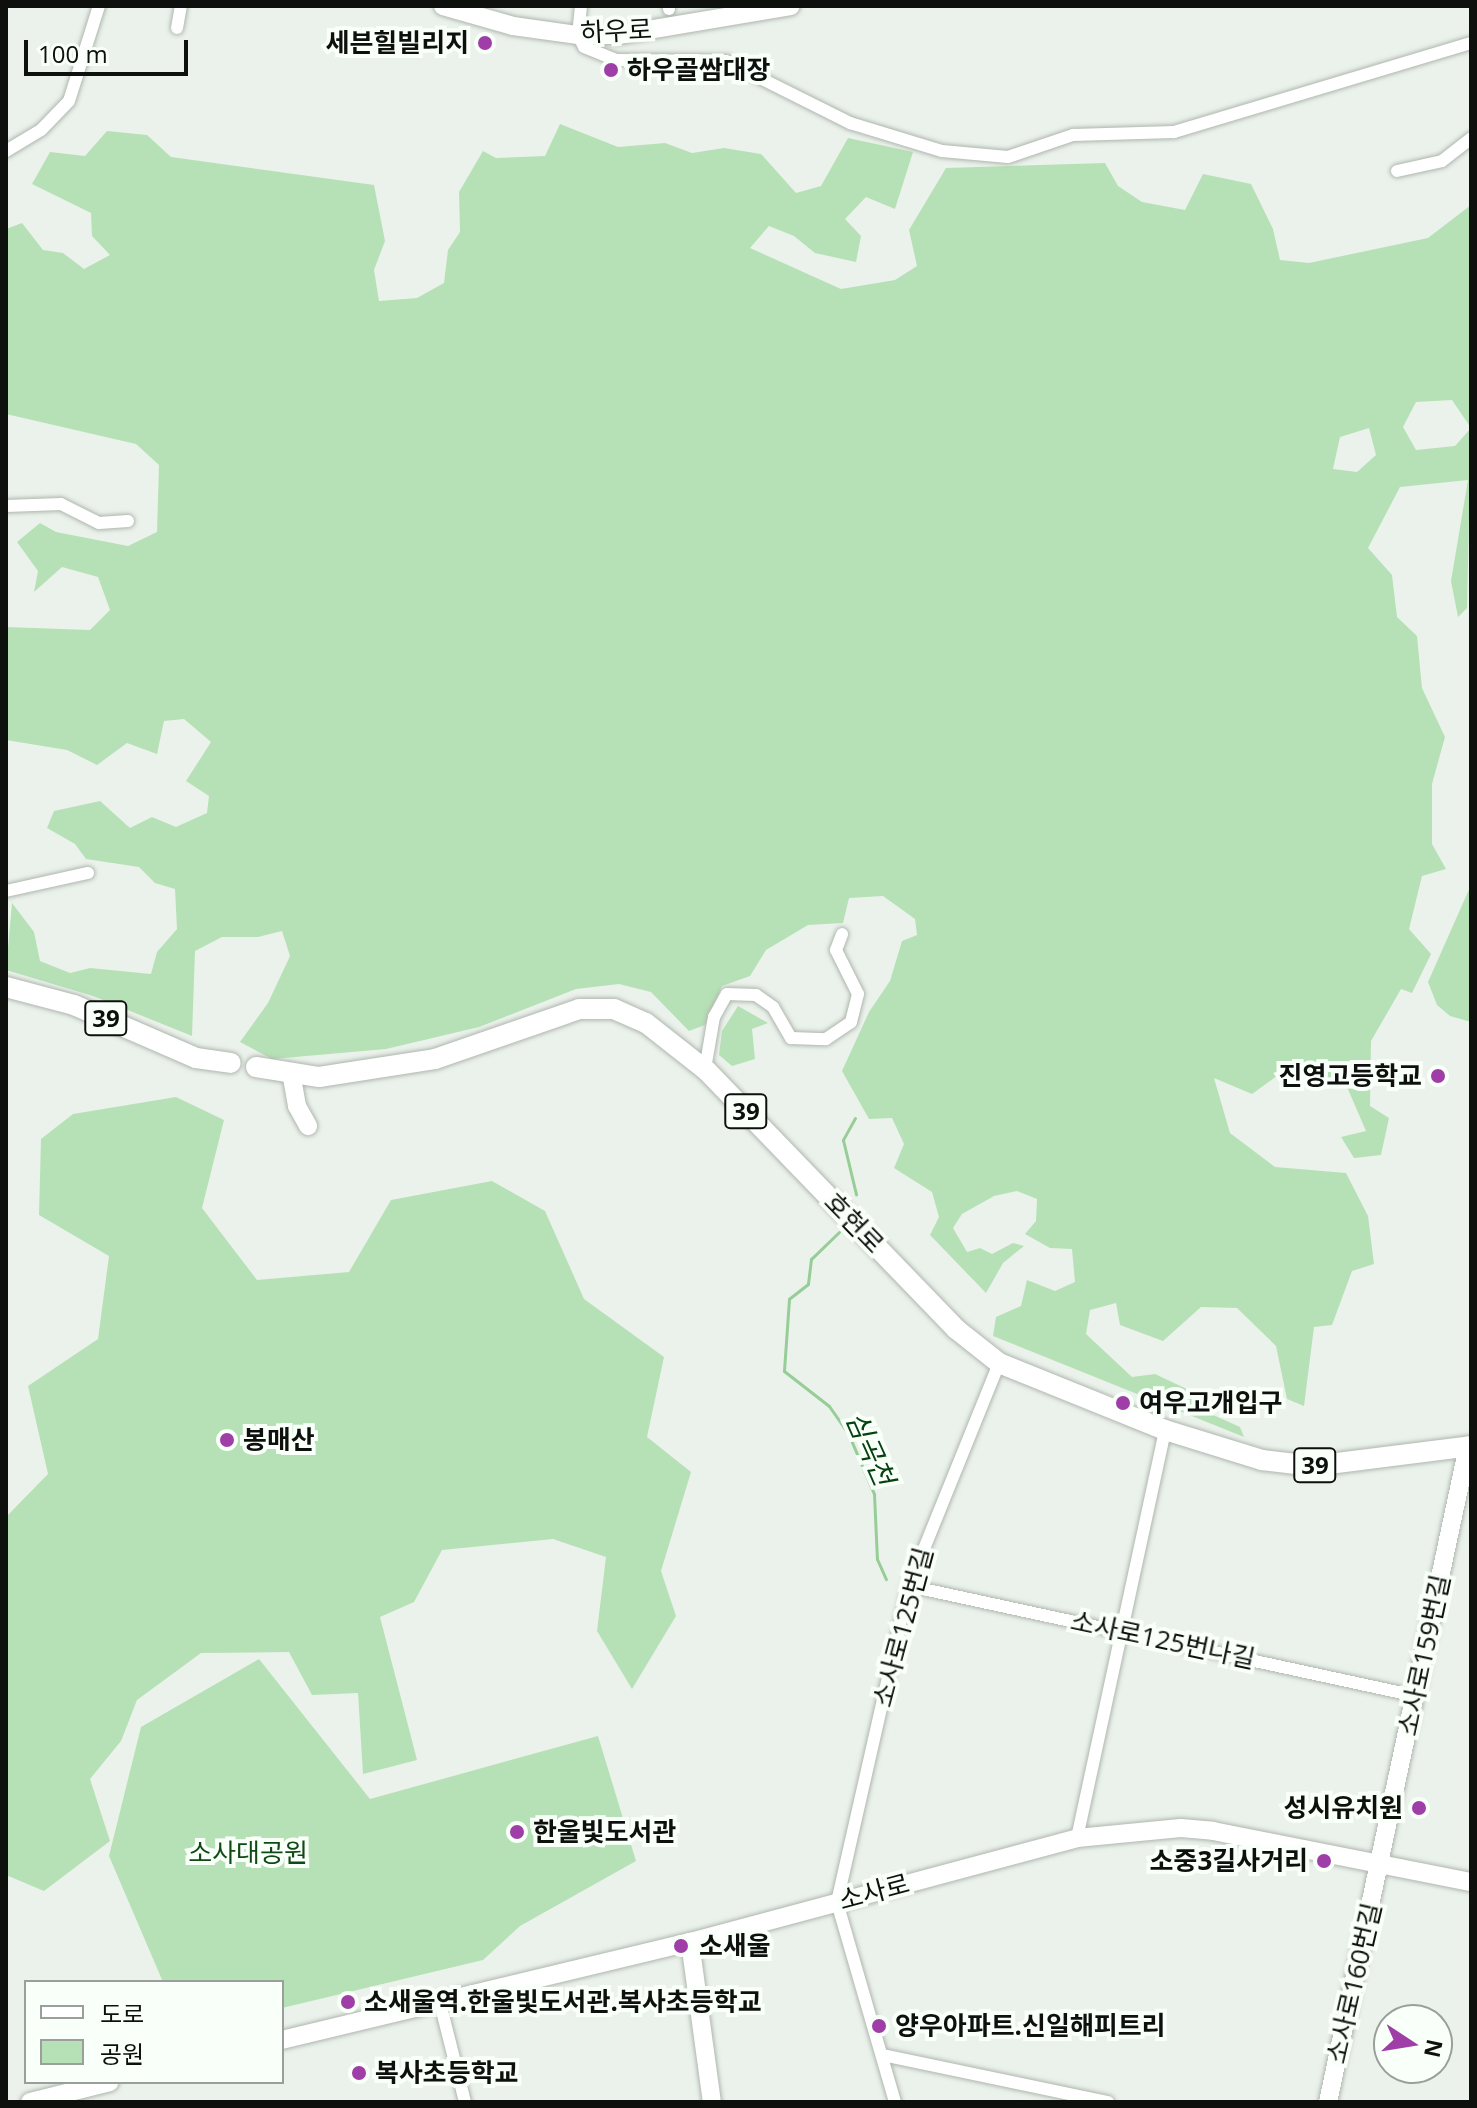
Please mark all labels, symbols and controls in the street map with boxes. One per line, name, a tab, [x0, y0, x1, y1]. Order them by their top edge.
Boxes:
street label: 하우로	[579, 14, 653, 48]
scale bar	[28, 24, 192, 74]
place label: 세븐힐빌리지	[325, 27, 469, 59]
marker: 세븐힐빌리지	[476, 34, 494, 52]
text: 100 m	[38, 37, 108, 70]
place label: 하우골쌈대장	[627, 54, 771, 86]
marker: 하우골쌈대장	[602, 61, 620, 79]
road number: 39	[84, 998, 128, 1038]
place label: 진영고등학교	[1278, 1060, 1422, 1092]
marker: 진영고등학교	[1429, 1067, 1447, 1085]
road number: 39	[724, 1091, 768, 1131]
street label: 호현로	[818, 1186, 890, 1260]
place label: 여우고개입구	[1139, 1387, 1283, 1419]
marker: 여우고개입구	[1114, 1394, 1132, 1412]
water label: 심곡천	[840, 1406, 902, 1490]
place label: 봉매산	[243, 1424, 315, 1456]
marker: 봉매산	[218, 1431, 236, 1449]
road number: 39	[1293, 1445, 1337, 1485]
street label: 소사로125번길	[867, 1544, 939, 1710]
street label: 소사로159번길	[1392, 1571, 1456, 1739]
street label: 소사로125번나길	[1068, 1605, 1258, 1675]
place label: 성시유치원	[1283, 1792, 1403, 1824]
marker: 성시유치원	[1410, 1799, 1428, 1817]
place label: 한울빛도서관	[533, 1816, 677, 1848]
marker: 한울빛도서관	[508, 1823, 526, 1841]
park label: 소사대공원	[188, 1837, 308, 1869]
place label: 소중3길사거리	[1150, 1845, 1308, 1877]
marker: 소중3길사거리	[1315, 1852, 1333, 1870]
street label: 소사로	[835, 1868, 913, 1916]
street label: 소사로160번길	[1320, 1899, 1388, 2067]
place label: 소새울	[699, 1930, 771, 1962]
marker: 소새울	[670, 1935, 692, 1957]
legend	[24, 1980, 284, 2084]
place label: 소새울역.한울빛도서관.복사초등학교	[364, 1986, 762, 2018]
marker: 소새울역.한울빛도서관.복사초등학교	[339, 1993, 357, 2011]
text: 도로	[100, 1997, 144, 2030]
north arrow	[1373, 2004, 1453, 2084]
place label: 양우아파트.신일해피트리	[895, 2010, 1166, 2042]
marker: 양우아파트.신일해피트리	[870, 2017, 888, 2035]
text: 공원	[100, 2037, 144, 2070]
text: N	[1418, 2037, 1451, 2060]
place label: 복사초등학교	[375, 2057, 519, 2089]
marker: 복사초등학교	[350, 2064, 368, 2082]

